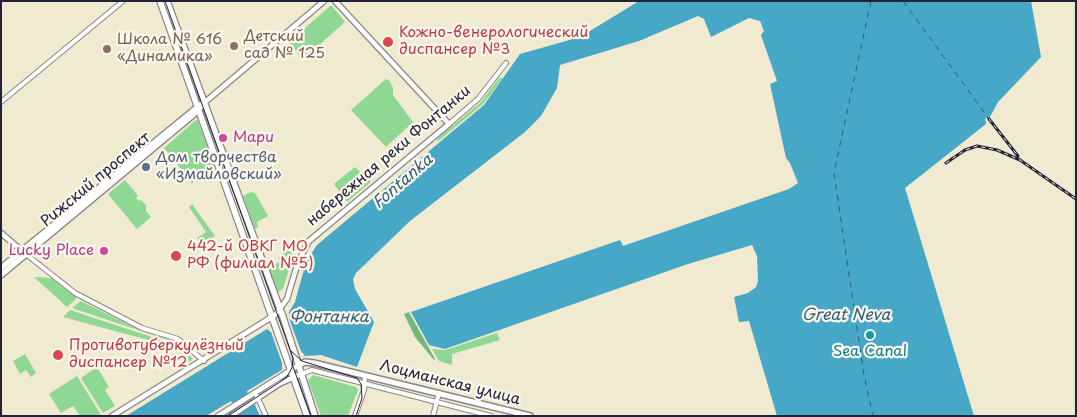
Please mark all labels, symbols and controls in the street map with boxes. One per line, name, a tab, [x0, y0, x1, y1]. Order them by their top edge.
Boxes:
place label: Кожно-венерологический диспансер №3	[399, 24, 588, 59]
place label: Детский сад № 125	[244, 28, 325, 63]
place label: Школа № 616 «Динамика»	[117, 31, 222, 66]
marker: Кожно-венерологический диспансер №3	[381, 35, 395, 49]
marker: Детский сад № 125	[228, 40, 240, 52]
marker: Школа № 616 «Динамика»	[101, 43, 113, 55]
street label: набережная реки Фонтанки	[303, 82, 475, 230]
street label: Рижский проспект	[38, 129, 154, 231]
place label: Мари	[233, 129, 274, 147]
marker: Мари	[217, 132, 229, 144]
place label: Дом творчества «Измайловский»	[156, 149, 282, 184]
water label: Fontanka	[369, 151, 437, 213]
marker: Дом творчества «Измайловский»	[140, 161, 152, 173]
place label: 442-й ОВКГ МО РФ (филиал №5)	[187, 238, 314, 273]
place label: Lucky Place	[9, 242, 94, 260]
marker: Lucky Place	[98, 245, 110, 257]
marker: 442-й ОВКГ МО РФ (филиал №5)	[169, 249, 183, 263]
water label: Great Neva	[802, 306, 890, 326]
water label: Фонтанка	[289, 308, 369, 328]
marker: Sea Canal	[864, 329, 876, 341]
place label: Противотуберкулёзный диспансер №12	[69, 337, 244, 372]
place label: Sea Canal	[833, 343, 907, 361]
marker: Противотуберкулёзный диспансер №12	[51, 348, 65, 362]
street label: Лоцманская улица	[378, 357, 522, 409]

